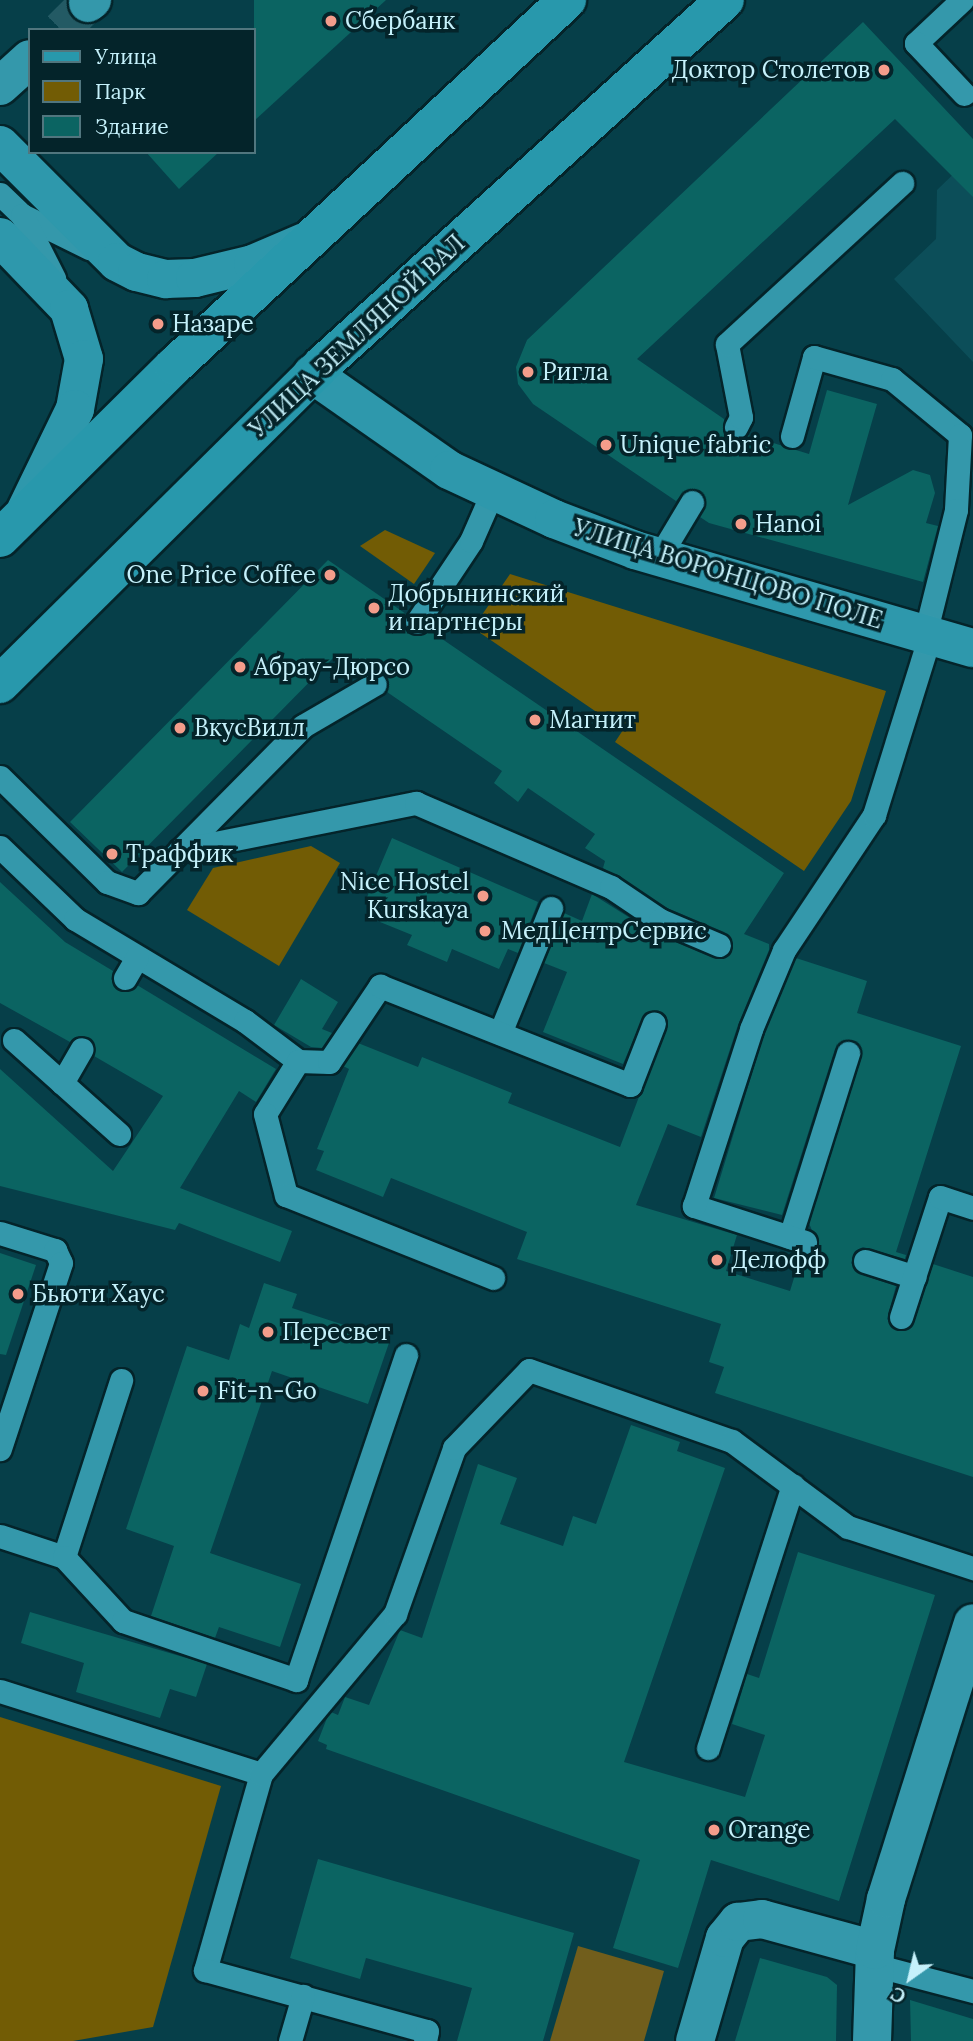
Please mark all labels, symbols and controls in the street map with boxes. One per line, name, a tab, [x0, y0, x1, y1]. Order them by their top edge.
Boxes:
place label: Сбербанк	[345, 7, 455, 35]
marker: Сбербанк	[323, 13, 339, 29]
legend	[28, 28, 256, 154]
text: Улица	[95, 43, 157, 70]
place label: Доктор Столетов	[672, 56, 870, 84]
marker: Доктор Столетов	[876, 62, 892, 78]
text: Парк	[95, 78, 145, 105]
text: Здание	[95, 113, 169, 140]
street label: УЛИЦА ЗЕМЛЯНОЙ ВАЛ	[243, 229, 471, 443]
place label: Назаре	[172, 310, 254, 338]
marker: Назаре	[150, 316, 166, 332]
place label: Ригла	[542, 358, 609, 386]
marker: Ригла	[520, 364, 536, 380]
place label: Unique fabric	[620, 431, 771, 459]
marker: Unique fabric	[598, 437, 614, 453]
place label: Hanoi	[755, 510, 821, 538]
street label: УЛИЦА ВОРОНЦОВО ПОЛЕ	[570, 513, 886, 635]
marker: Hanoi	[733, 516, 749, 532]
place label: One Price Coffee	[126, 561, 316, 589]
marker: One Price Coffee	[322, 567, 338, 583]
place label: Добрынинский и партнеры	[388, 580, 564, 636]
marker: Добрынинский и партнеры	[366, 600, 382, 616]
place label: Абрау-Дюрсо	[254, 653, 410, 681]
marker: Абрау-Дюрсо	[232, 659, 248, 675]
place label: Магнит	[549, 706, 636, 734]
marker: Магнит	[527, 712, 543, 728]
place label: ВкусВилл	[194, 714, 305, 742]
marker: ВкусВилл	[172, 720, 188, 736]
place label: Траффик	[126, 840, 233, 868]
marker: Траффик	[104, 846, 120, 862]
place label: Nice Hostel Kurskaya	[340, 868, 469, 924]
marker: Nice Hostel Kurskaya	[475, 888, 491, 904]
place label: МедЦентрСервис	[501, 917, 707, 945]
marker: МедЦентрСервис	[475, 921, 495, 941]
place label: Делофф	[731, 1246, 826, 1274]
marker: Делофф	[709, 1252, 725, 1268]
place label: Бьюти Хаус	[32, 1280, 165, 1308]
marker: Бьюти Хаус	[10, 1286, 26, 1302]
place label: Пересвет	[282, 1318, 390, 1346]
marker: Пересвет	[260, 1324, 276, 1340]
place label: Fit-n-Go	[217, 1377, 317, 1405]
marker: Fit-n-Go	[195, 1383, 211, 1399]
place label: Orange	[728, 1816, 810, 1844]
marker: Orange	[706, 1822, 722, 1838]
north arrow	[875, 1943, 945, 2013]
text: С	[886, 1982, 910, 2009]

